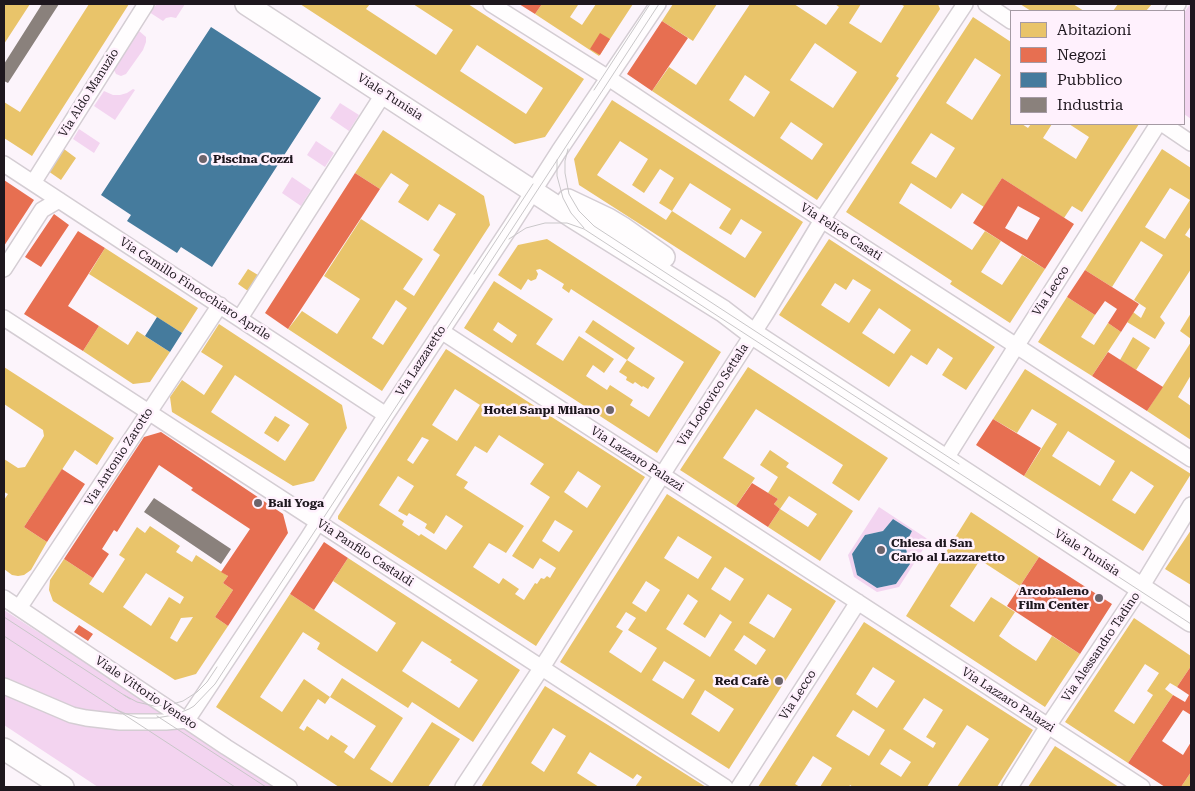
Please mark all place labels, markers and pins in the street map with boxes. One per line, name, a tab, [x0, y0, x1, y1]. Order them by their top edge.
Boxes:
place label: Piscina Cozzi	[213, 152, 293, 166]
marker: Piscina Cozzi	[197, 153, 209, 165]
place label: Hotel Sanpi Milano	[484, 403, 600, 417]
marker: Hotel Sanpi Milano	[604, 404, 616, 416]
place label: Bali Yoga	[268, 496, 324, 510]
marker: Bali Yoga	[252, 497, 264, 509]
place label: Chiesa di San Carlo al Lazzaretto	[891, 536, 1005, 564]
marker: Chiesa di San Carlo al Lazzaretto	[875, 544, 887, 556]
place label: Arcobaleno Film Center	[1018, 584, 1089, 612]
marker: Arcobaleno Film Center	[1093, 592, 1105, 604]
place label: Red Cafè	[715, 674, 769, 688]
marker: Red Cafè	[773, 675, 785, 687]

